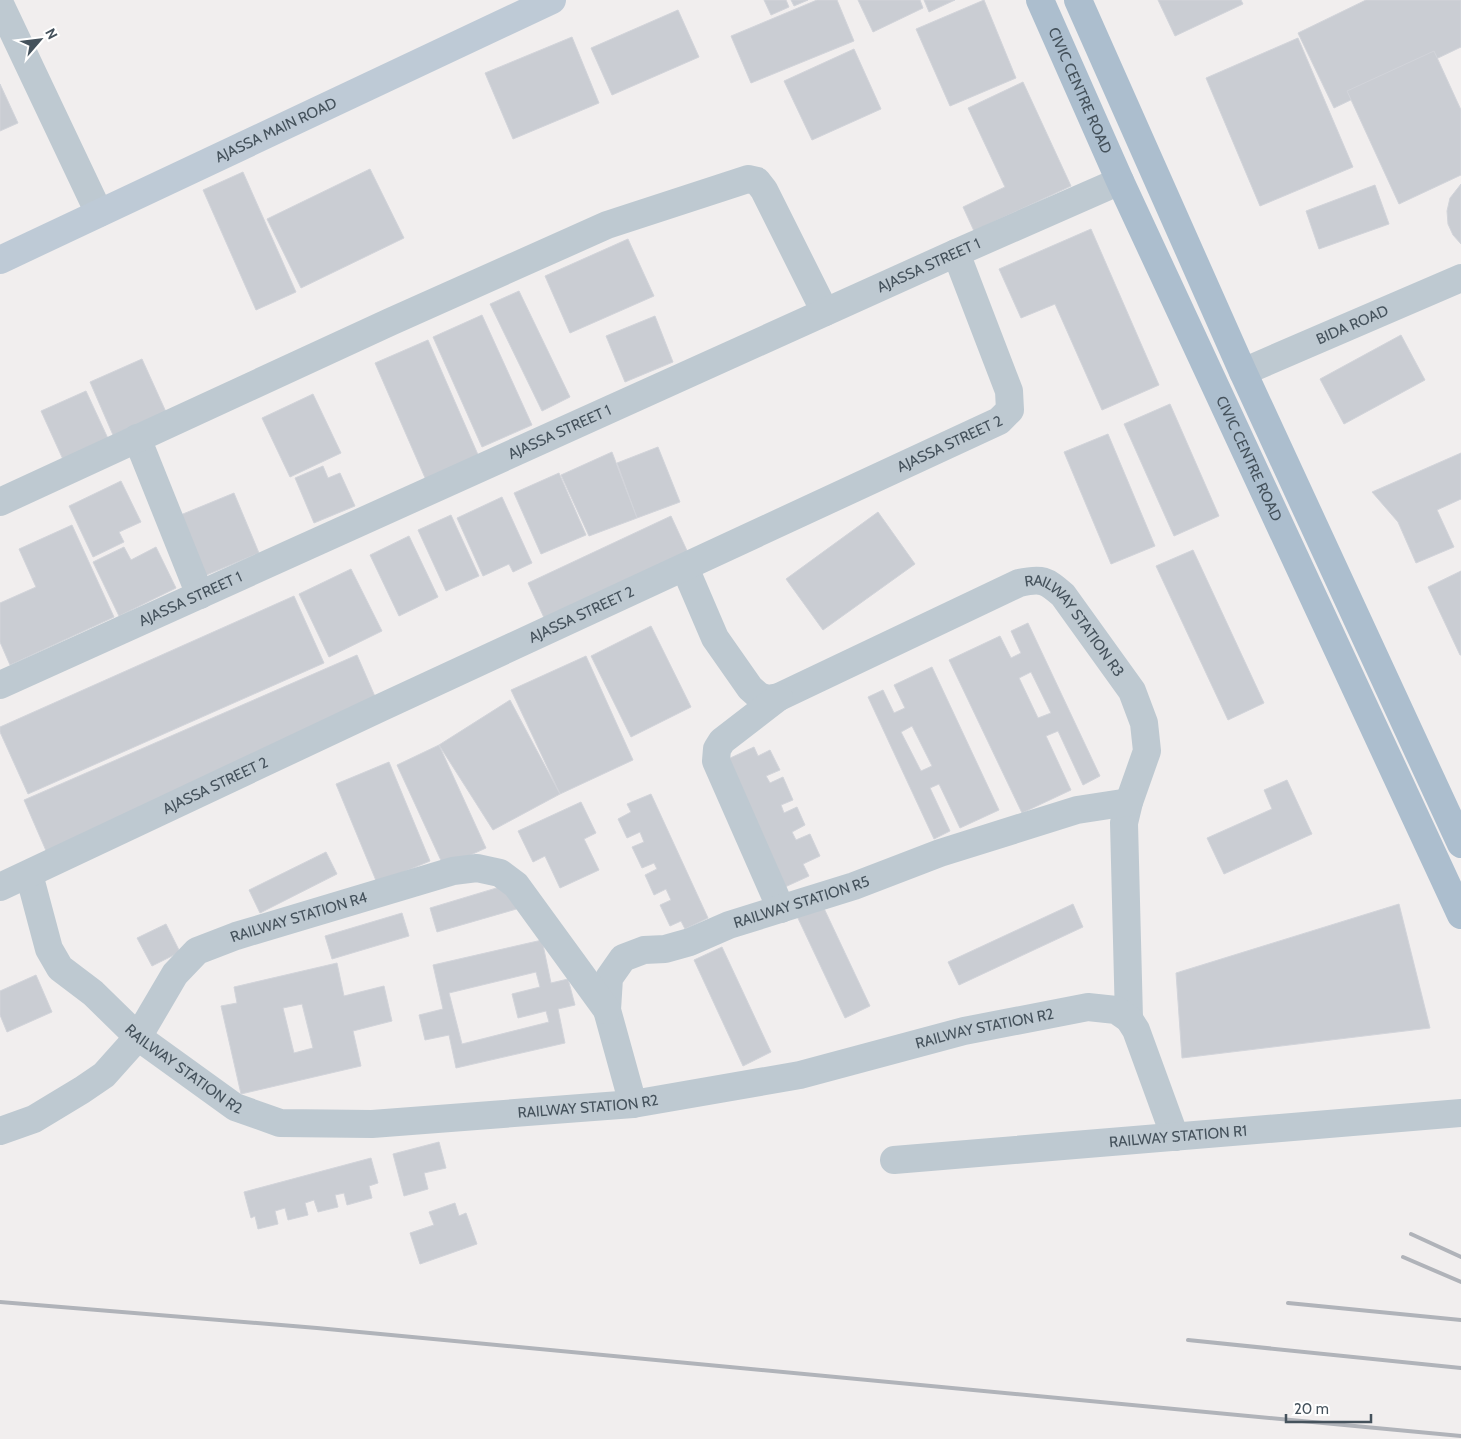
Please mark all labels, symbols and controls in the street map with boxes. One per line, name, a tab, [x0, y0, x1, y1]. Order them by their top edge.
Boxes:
north arrow	[15, 15, 65, 65]
text: N	[41, 25, 62, 42]
street label: CIVIC CENTRE ROAD	[1044, 25, 1116, 157]
street label: AJASSA MAIN ROAD	[212, 94, 340, 166]
street label: AJASSA STREET 1	[874, 235, 983, 296]
street label: BIDA ROAD	[1313, 301, 1391, 348]
street label: CIVIC CENTRE ROAD	[1212, 393, 1286, 524]
street label: AJASSA STREET 1	[505, 401, 614, 463]
street label: AJASSA STREET 2	[894, 412, 1005, 476]
street label: AJASSA STREET 1	[136, 568, 245, 630]
street label: RAILWAY STATION R3	[1023, 571, 1128, 680]
street label: AJASSA STREET 2	[526, 582, 637, 647]
street label: AJASSA STREET 2	[160, 753, 271, 818]
street label: RAILWAY STATION R5	[731, 872, 872, 932]
street label: RAILWAY STATION R4	[228, 888, 370, 946]
street label: RAILWAY STATION R2	[913, 1005, 1055, 1053]
street label: RAILWAY STATION R2	[121, 1020, 245, 1118]
street label: RAILWAY STATION R2	[517, 1091, 660, 1122]
street label: RAILWAY STATION R1	[1108, 1122, 1248, 1151]
scale bar	[1286, 1392, 1371, 1424]
text: 20 m	[1294, 1400, 1329, 1418]

